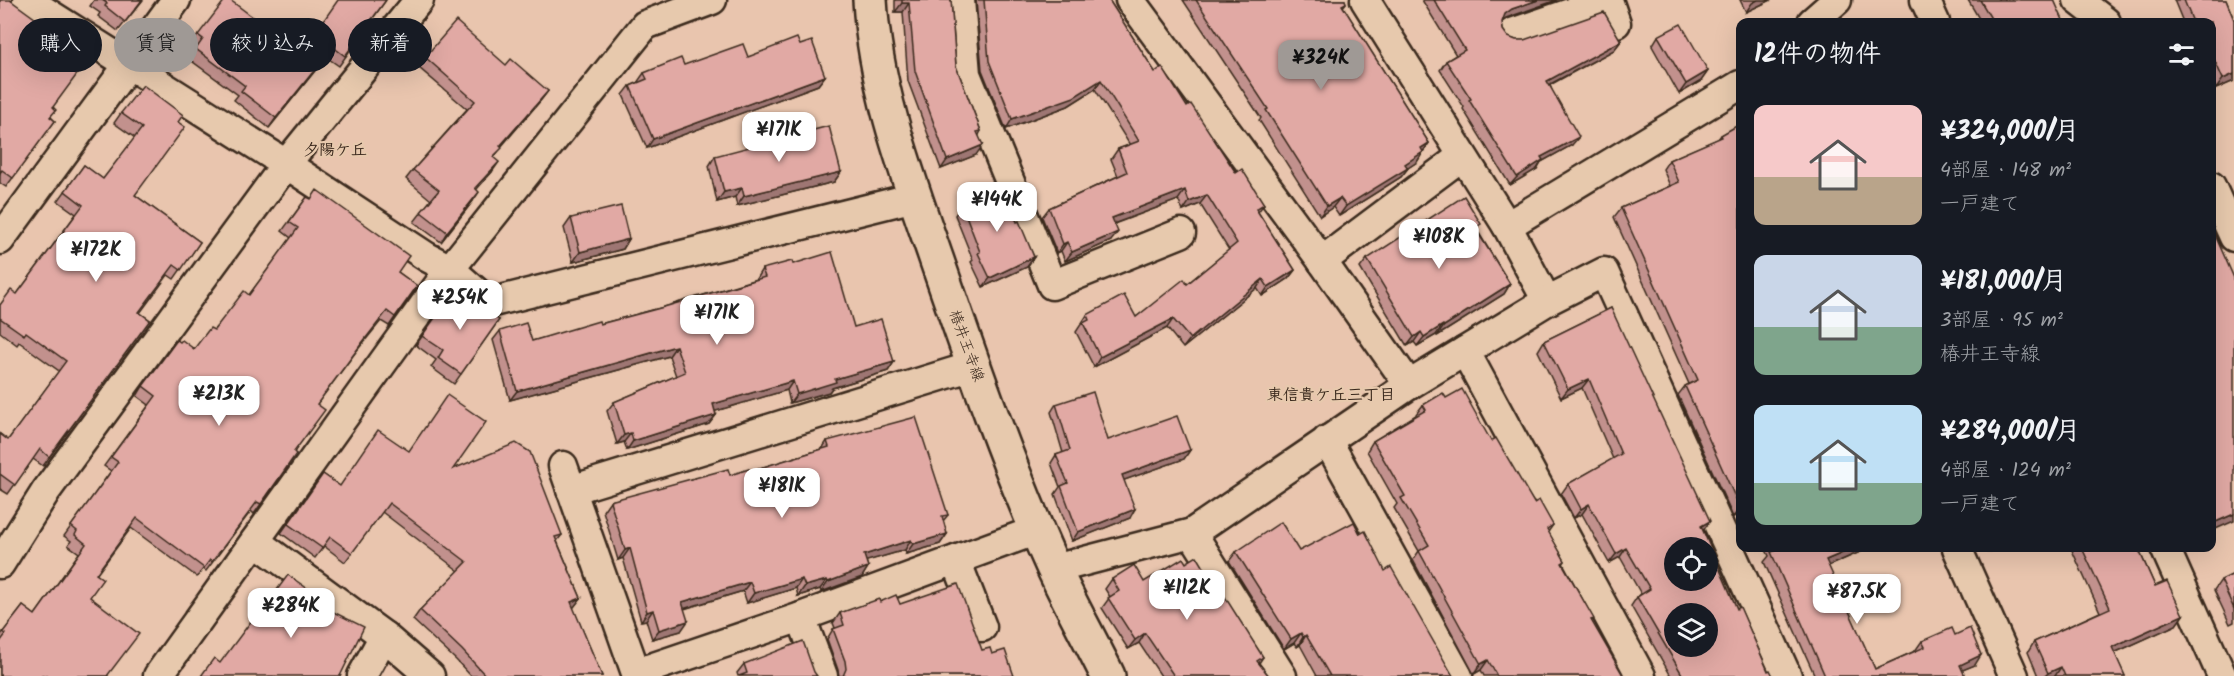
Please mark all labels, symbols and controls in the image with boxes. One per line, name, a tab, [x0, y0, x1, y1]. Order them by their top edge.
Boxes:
chip: 購入	[18, 18, 102, 72]
chip: 賃貸	[114, 18, 198, 72]
chip: 絞り込み	[210, 18, 336, 72]
chip: 新着	[348, 18, 432, 72]
text: 12件の物件	[1754, 34, 1881, 76]
icon: filters	[2165, 38, 2198, 71]
pin: ¥324K	[1279, 40, 1363, 91]
text: ¥324K	[1292, 43, 1350, 75]
text: ¥324,000/月	[1940, 111, 2080, 153]
pin: ¥171K	[737, 112, 821, 163]
text: ¥171K	[756, 115, 802, 147]
icon: home	[1802, 129, 1874, 201]
district label: 夕陽ケ丘	[303, 138, 367, 163]
text: 4部屋 · 148 m²	[1940, 155, 2071, 187]
pin: ¥144K	[955, 182, 1039, 233]
text: ¥144K	[971, 185, 1023, 217]
text: 一戸建て	[1940, 189, 2020, 221]
pin: ¥108K	[1397, 219, 1481, 270]
text: ¥108K	[1413, 222, 1465, 254]
pin: ¥172K	[54, 232, 138, 283]
text: ¥172K	[70, 235, 122, 267]
text: ¥181,000/月	[1940, 261, 2067, 303]
icon: home	[1802, 279, 1874, 351]
pin: ¥254K	[418, 280, 502, 331]
text: ¥254K	[431, 283, 489, 315]
pin: ¥171K	[675, 295, 759, 346]
text: ¥171K	[694, 298, 740, 330]
text: 3部屋 · 95 m²	[1940, 305, 2063, 337]
street label: 椿井王寺線	[942, 307, 990, 385]
text: 椿井王寺線	[1940, 339, 2040, 371]
pin: ¥213K	[177, 376, 261, 427]
text: ¥213K	[193, 379, 245, 411]
district label: 東信貴ケ丘三丁目	[1267, 383, 1395, 408]
text: ¥284,000/月	[1940, 411, 2081, 453]
icon: home	[1802, 429, 1874, 501]
text: 4部屋 · 124 m²	[1940, 455, 2071, 487]
pin: ¥181K	[740, 468, 824, 519]
text: ¥181K	[758, 471, 806, 503]
text: 一戸建て	[1940, 489, 2020, 521]
map controls	[1664, 537, 1718, 657]
button: locate	[1664, 537, 1718, 591]
pin: ¥112K	[1145, 570, 1229, 621]
text: ¥112K	[1163, 573, 1211, 605]
pin: ¥87.5K	[1808, 574, 1906, 625]
text: ¥87.5K	[1827, 577, 1887, 609]
pin: ¥284K	[249, 588, 333, 639]
text: ¥284K	[262, 591, 320, 623]
button: layers	[1664, 603, 1718, 657]

